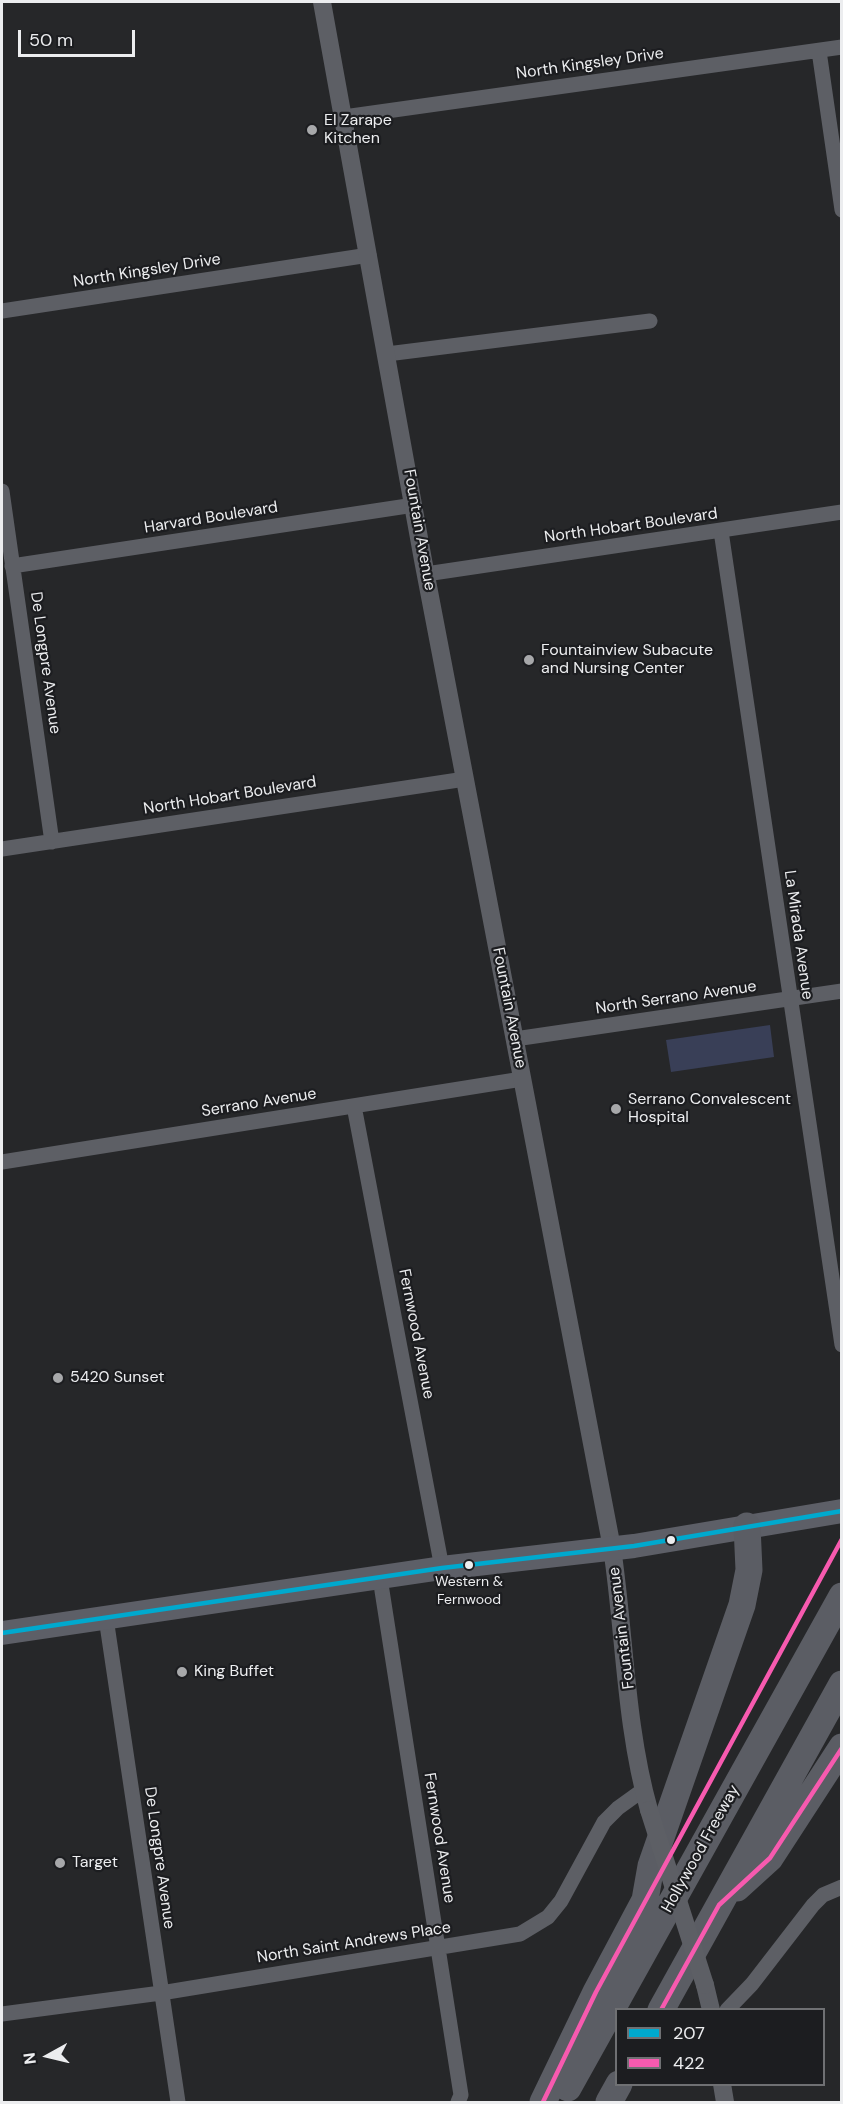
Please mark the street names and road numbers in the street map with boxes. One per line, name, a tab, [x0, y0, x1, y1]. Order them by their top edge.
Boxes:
street label: North Kingsley Drive	[515, 44, 665, 84]
street label: North Kingsley Drive	[72, 250, 222, 292]
street label: Fountain Avenue	[399, 468, 439, 592]
street label: Harvard Boulevard	[143, 498, 279, 538]
street label: North Hobart Boulevard	[543, 504, 719, 548]
street label: De Longpre Avenue	[26, 591, 64, 735]
street label: North Hobart Boulevard	[142, 773, 318, 819]
street label: La Mirada Avenue	[779, 869, 817, 1001]
street label: Fountain Avenue	[488, 946, 530, 1070]
street label: North Serrano Avenue	[594, 977, 758, 1019]
street label: Serrano Avenue	[200, 1084, 318, 1122]
street label: Fernwood Avenue	[394, 1267, 438, 1401]
street label: Fountain Avenue	[605, 1566, 639, 1690]
street label: Fernwood Avenue	[419, 1771, 459, 1905]
street label: Hollywood Freeway	[658, 1782, 744, 1916]
street label: De Longpre Avenue	[140, 1786, 178, 1930]
street label: North Saint Andrews Place	[256, 1918, 452, 1968]

